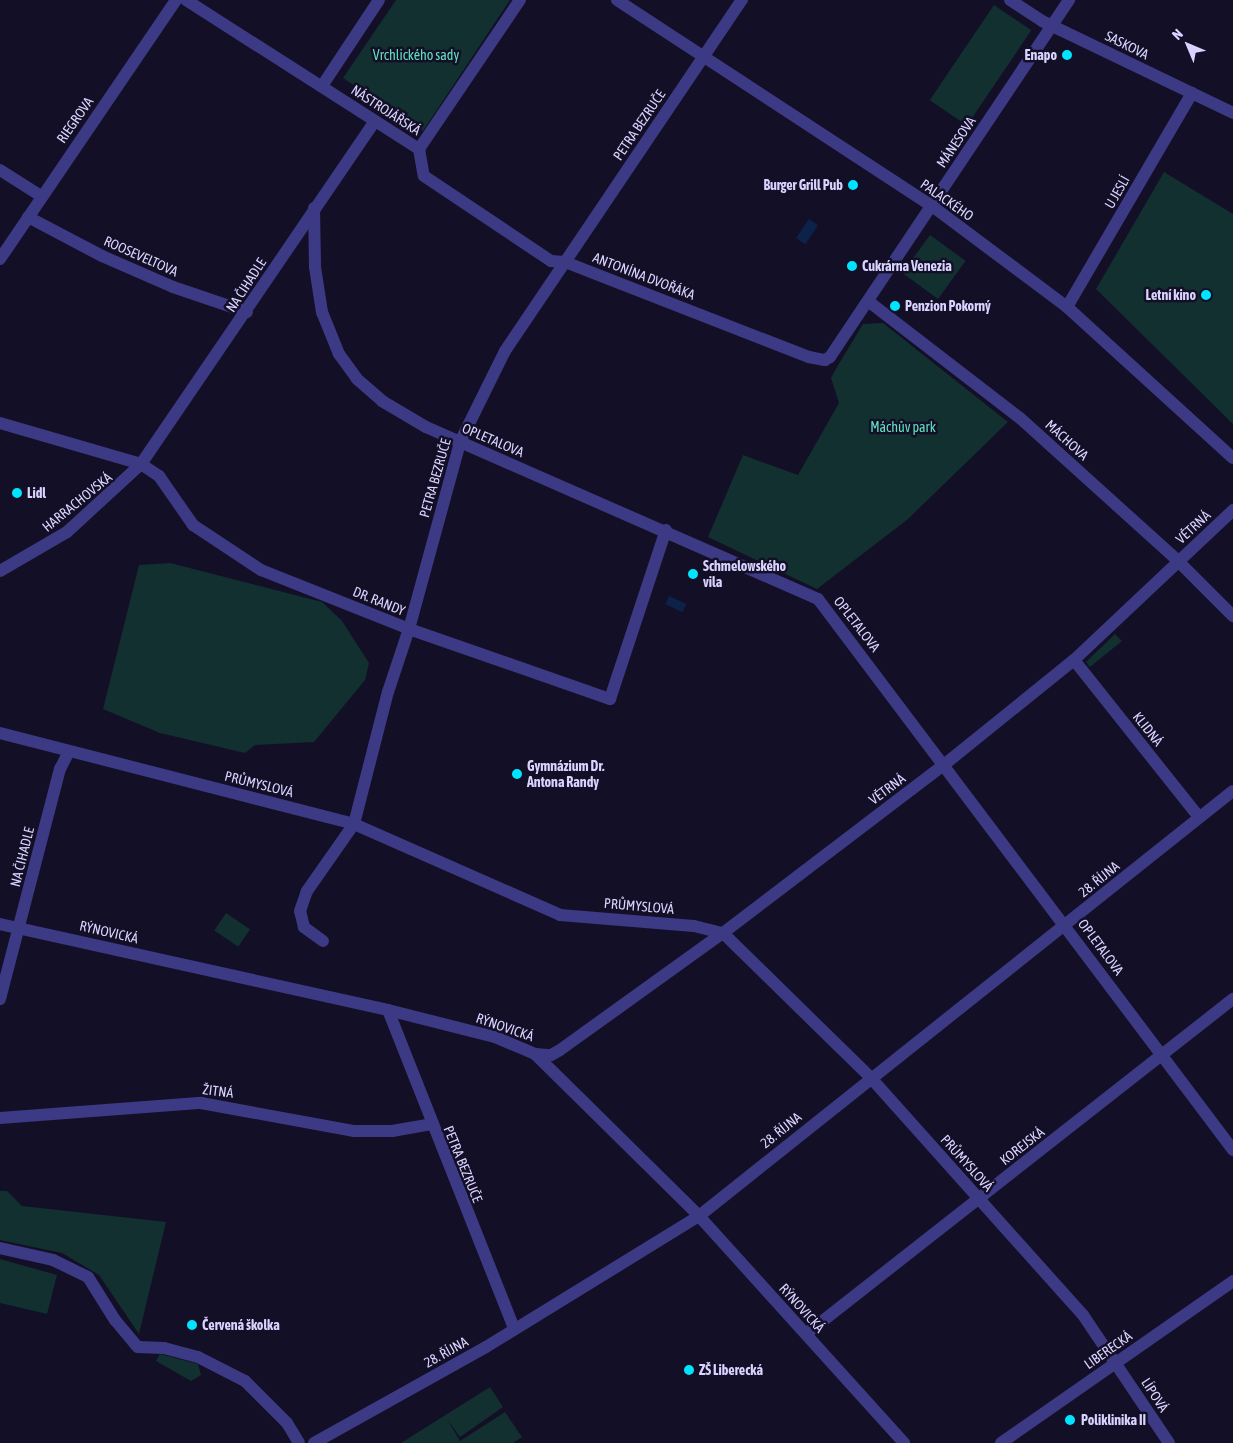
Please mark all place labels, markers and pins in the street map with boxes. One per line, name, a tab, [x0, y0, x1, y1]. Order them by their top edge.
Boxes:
place label: Enapo	[1025, 47, 1057, 63]
marker: Enapo	[1061, 49, 1073, 61]
place label: Burger Grill Pub	[763, 177, 843, 193]
marker: Burger Grill Pub	[847, 179, 859, 191]
place label: Cukrárna Venezia	[862, 258, 952, 274]
marker: Cukrárna Venezia	[846, 260, 858, 272]
place label: Letní kino	[1146, 287, 1196, 303]
marker: Letní kino	[1200, 289, 1212, 301]
place label: Penzion Pokorný	[905, 298, 991, 314]
marker: Penzion Pokorný	[889, 300, 901, 312]
place label: Lidl	[27, 485, 46, 501]
marker: Lidl	[11, 487, 23, 499]
place label: Schmelowského vila	[703, 558, 786, 590]
marker: Schmelowského vila	[687, 568, 699, 580]
place label: Gymnázium Dr. Antona Randy	[527, 758, 604, 790]
marker: Gymnázium Dr. Antona Randy	[511, 768, 523, 780]
place label: Červená školka	[202, 1317, 280, 1333]
marker: Červená školka	[186, 1319, 198, 1331]
place label: ZŠ Liberecká	[699, 1362, 763, 1378]
marker: ZŠ Liberecká	[683, 1364, 695, 1376]
place label: Poliklinika II	[1081, 1412, 1146, 1428]
marker: Poliklinika II	[1063, 1413, 1077, 1427]

